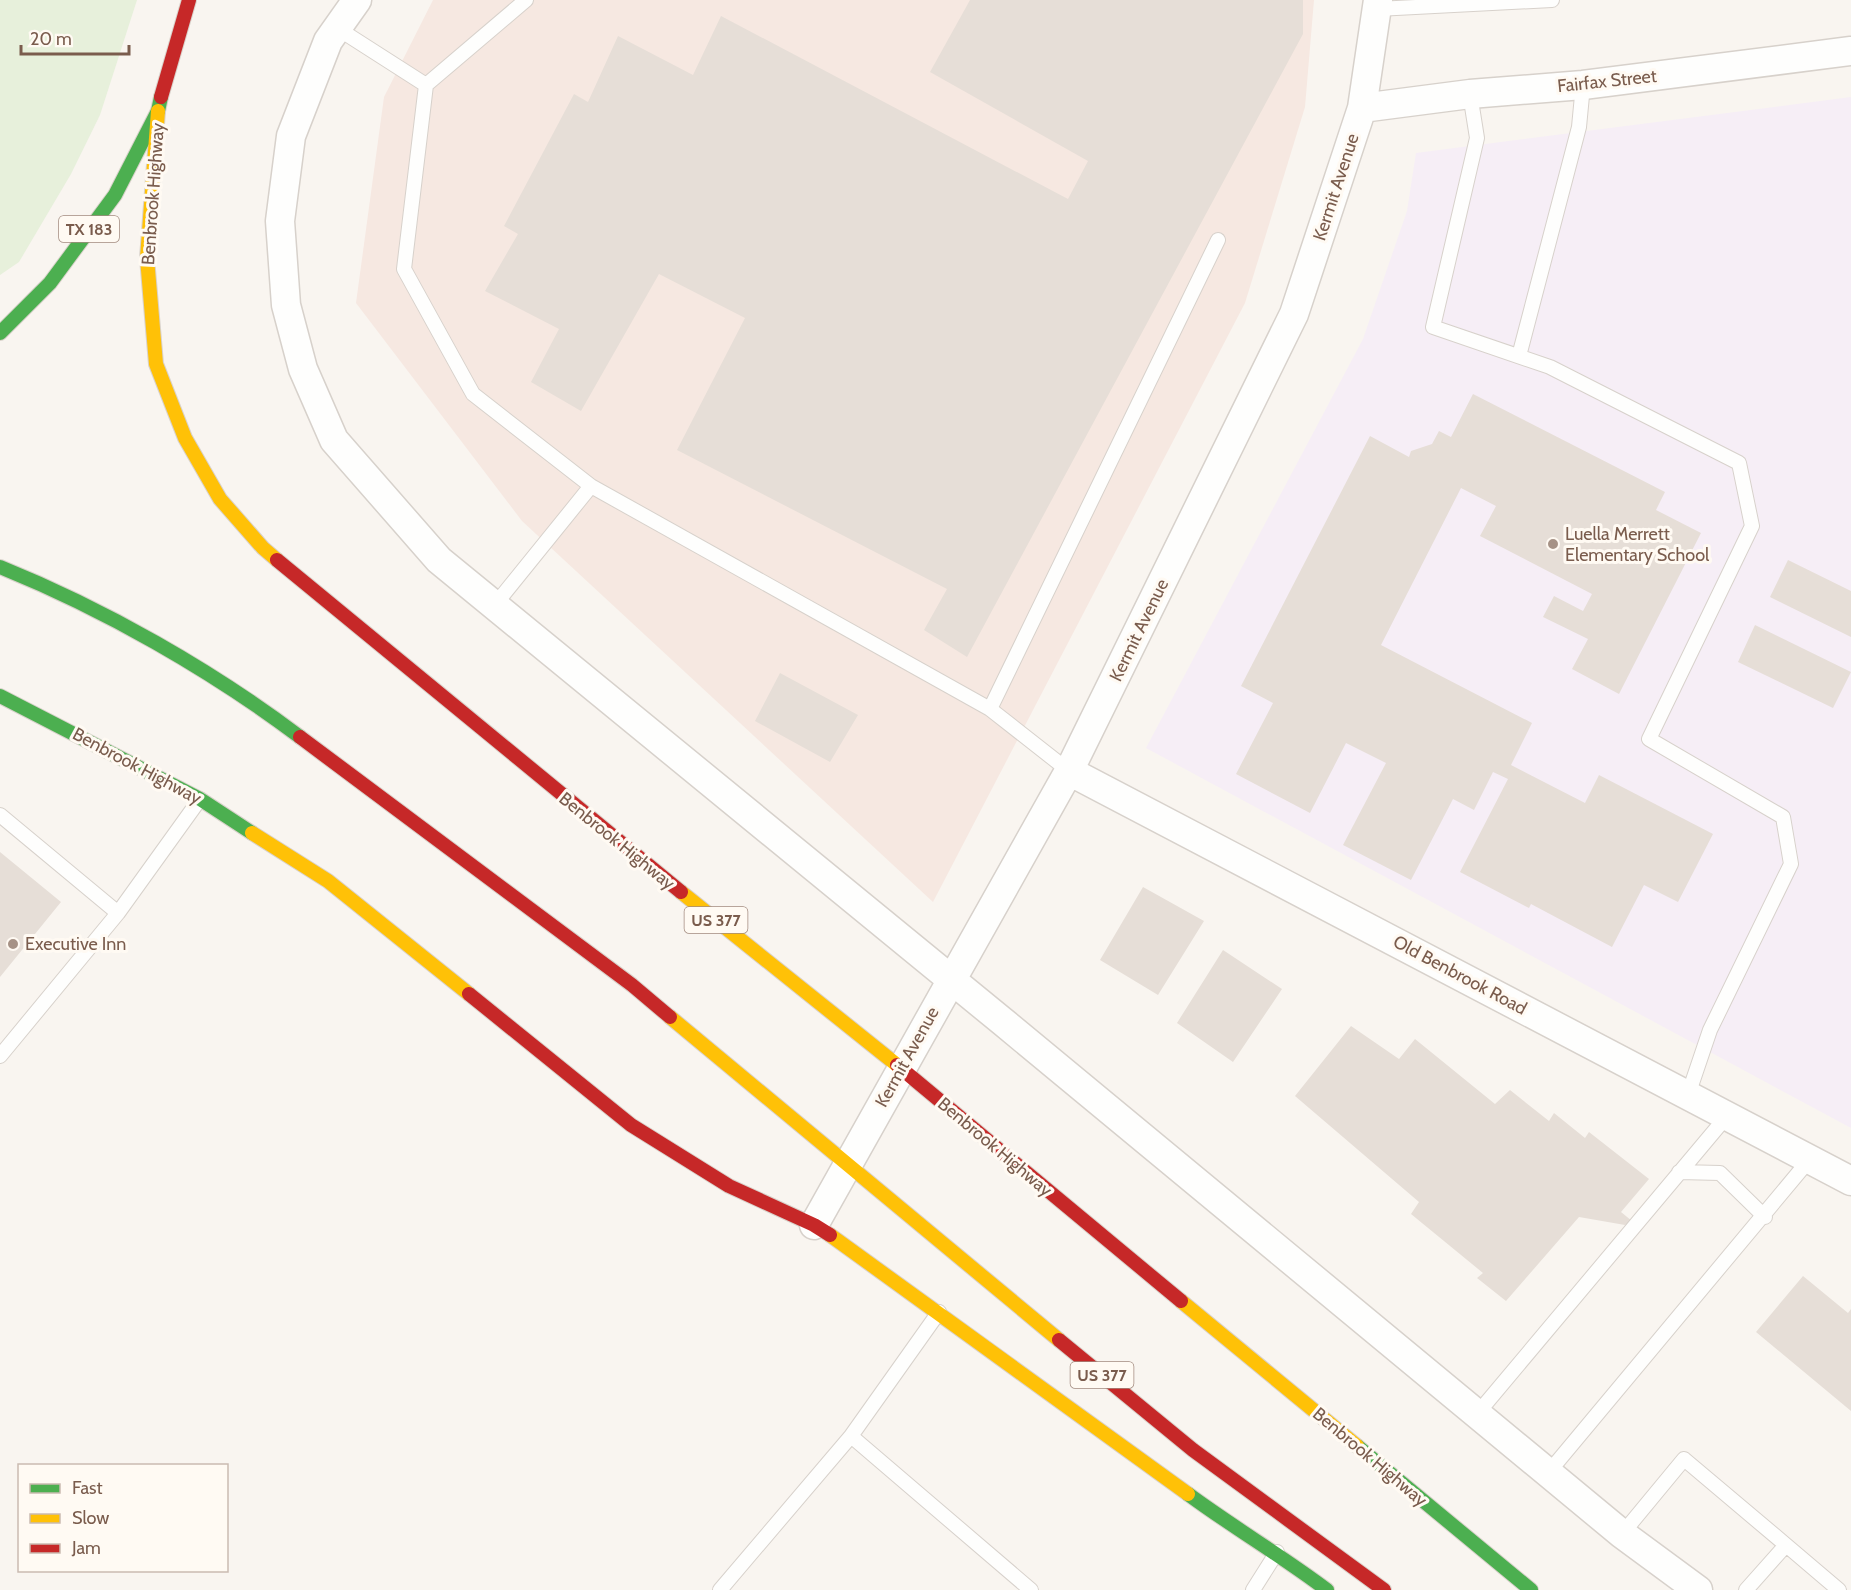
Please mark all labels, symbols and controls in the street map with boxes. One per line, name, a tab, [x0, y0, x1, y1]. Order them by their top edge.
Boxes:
scale bar	[21, 18, 129, 56]
text: 20 m	[30, 28, 72, 50]
street label: Fairfax Street	[1556, 65, 1658, 97]
street label: Benbrook Highway	[137, 122, 169, 266]
street label: Kermit Avenue	[1308, 131, 1364, 243]
road number: TX 183	[59, 216, 119, 242]
place label: Luella Merrett Elementary School	[1565, 523, 1710, 566]
marker: Luella Merrett Elementary School	[1546, 537, 1560, 551]
street label: Kermit Avenue	[1105, 575, 1173, 685]
street label: Benbrook Highway	[69, 723, 205, 809]
street label: Benbrook Highway	[555, 788, 679, 894]
road number: US 377	[684, 907, 748, 933]
street label: Old Benbrook Road	[1389, 930, 1531, 1020]
place label: Executive Inn	[25, 933, 126, 955]
marker: Executive Inn	[6, 937, 20, 951]
street label: Kermit Avenue	[870, 1003, 944, 1111]
street label: Benbrook Highway	[933, 1093, 1057, 1201]
road number: US 377	[1070, 1362, 1134, 1388]
street label: Benbrook Highway	[1308, 1403, 1432, 1511]
legend	[18, 1464, 228, 1572]
text: Fast	[72, 1477, 103, 1499]
text: Slow	[72, 1507, 109, 1529]
text: Jam	[71, 1537, 101, 1559]

